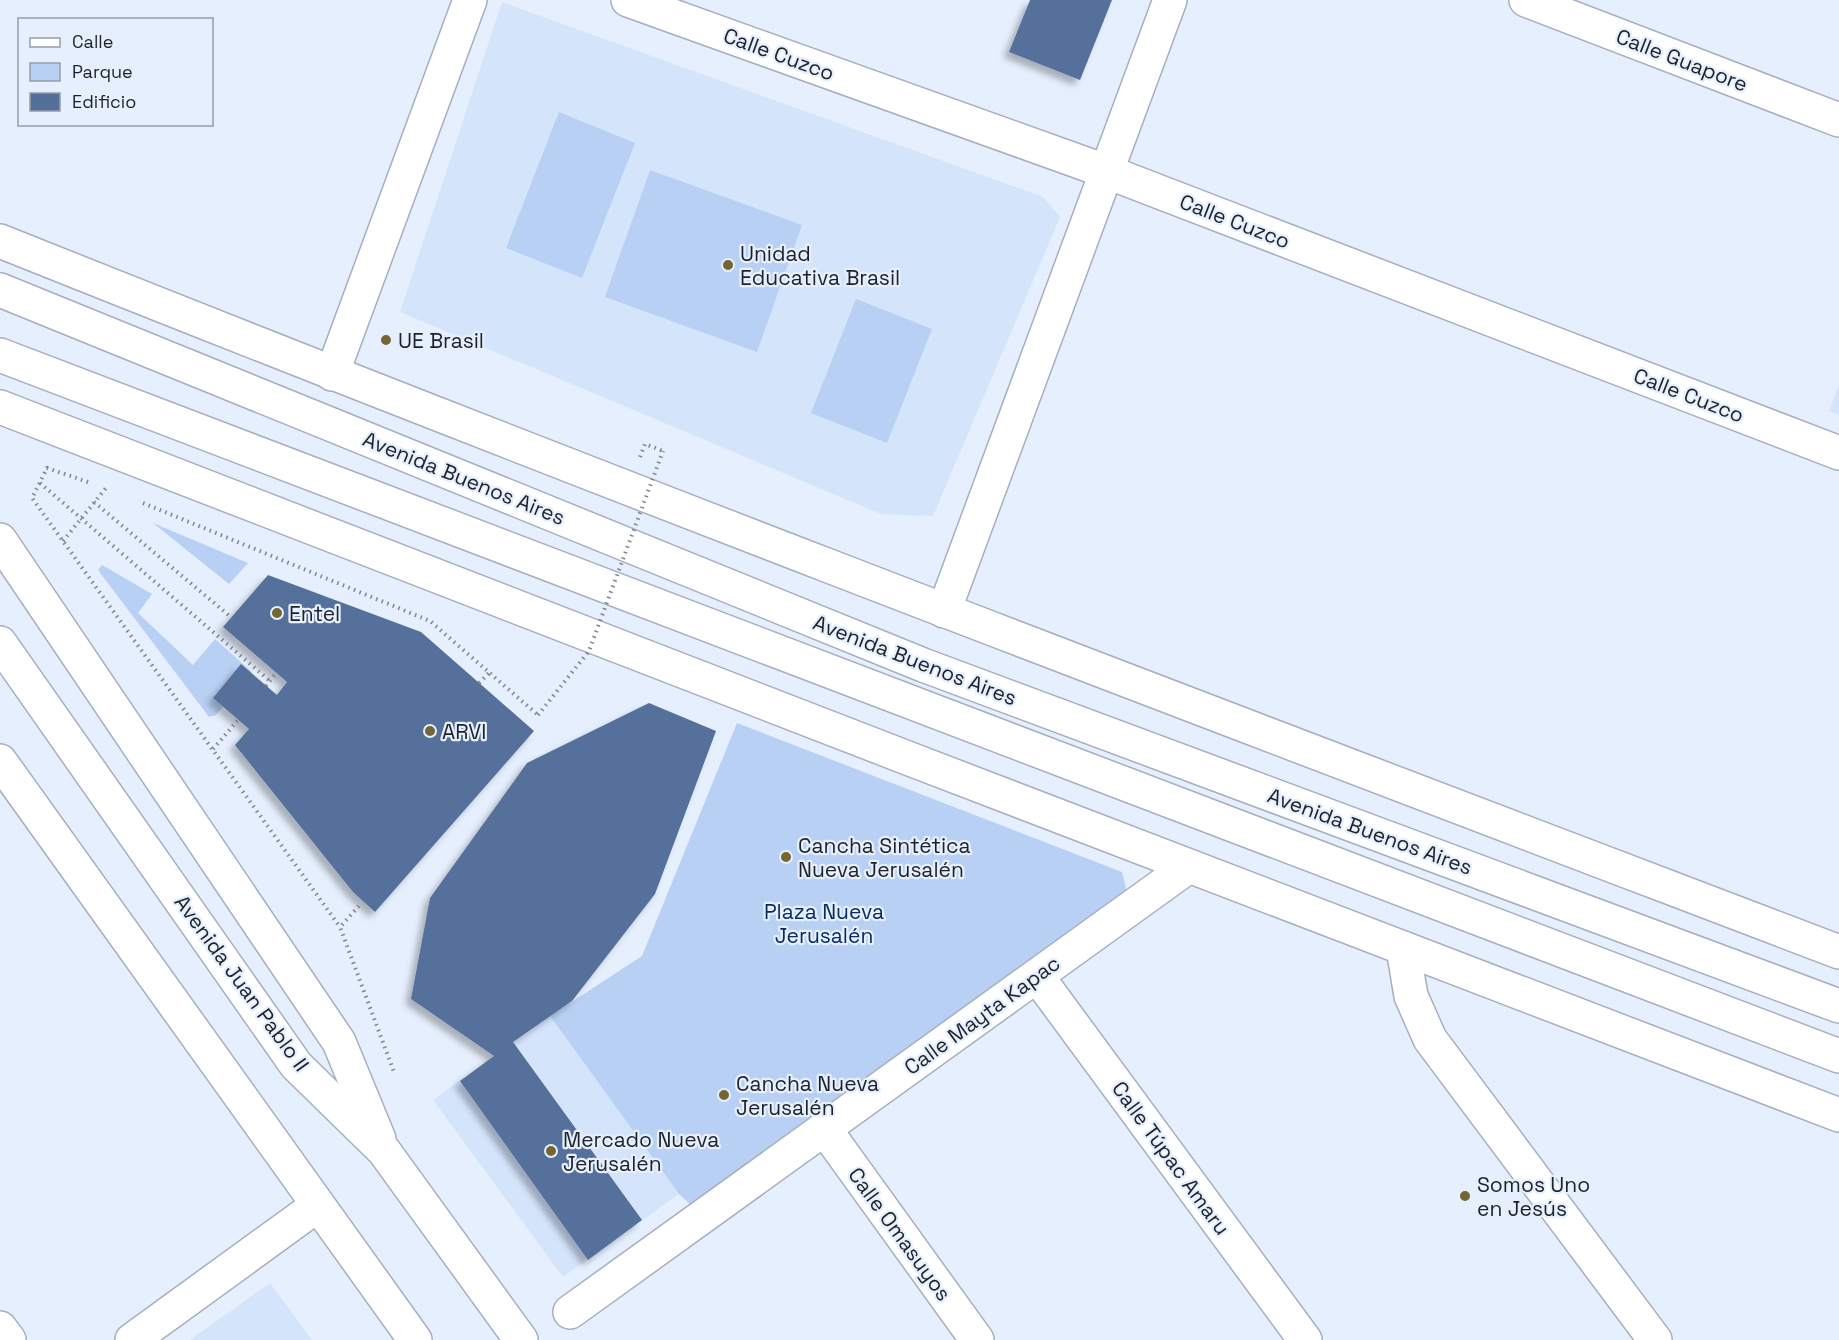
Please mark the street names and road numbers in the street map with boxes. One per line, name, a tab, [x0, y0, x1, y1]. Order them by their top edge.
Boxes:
street label: Calle Cuzco	[720, 21, 838, 87]
street label: Calle Guapore	[1612, 23, 1752, 97]
street label: Calle Cuzco	[1176, 188, 1294, 254]
street label: Calle Cuzco	[1630, 362, 1748, 428]
street label: Avenida Buenos Aires	[359, 425, 569, 531]
street label: Avenida Buenos Aires	[809, 609, 1021, 711]
street label: Avenida Buenos Aires	[1264, 781, 1476, 881]
street label: Avenida Juan Pablo II	[169, 889, 315, 1077]
street label: Calle Mayta Kapac	[899, 949, 1065, 1081]
street label: Calle Túpac Amaru	[1106, 1076, 1236, 1240]
street label: Calle Omasuyos	[842, 1162, 958, 1306]

